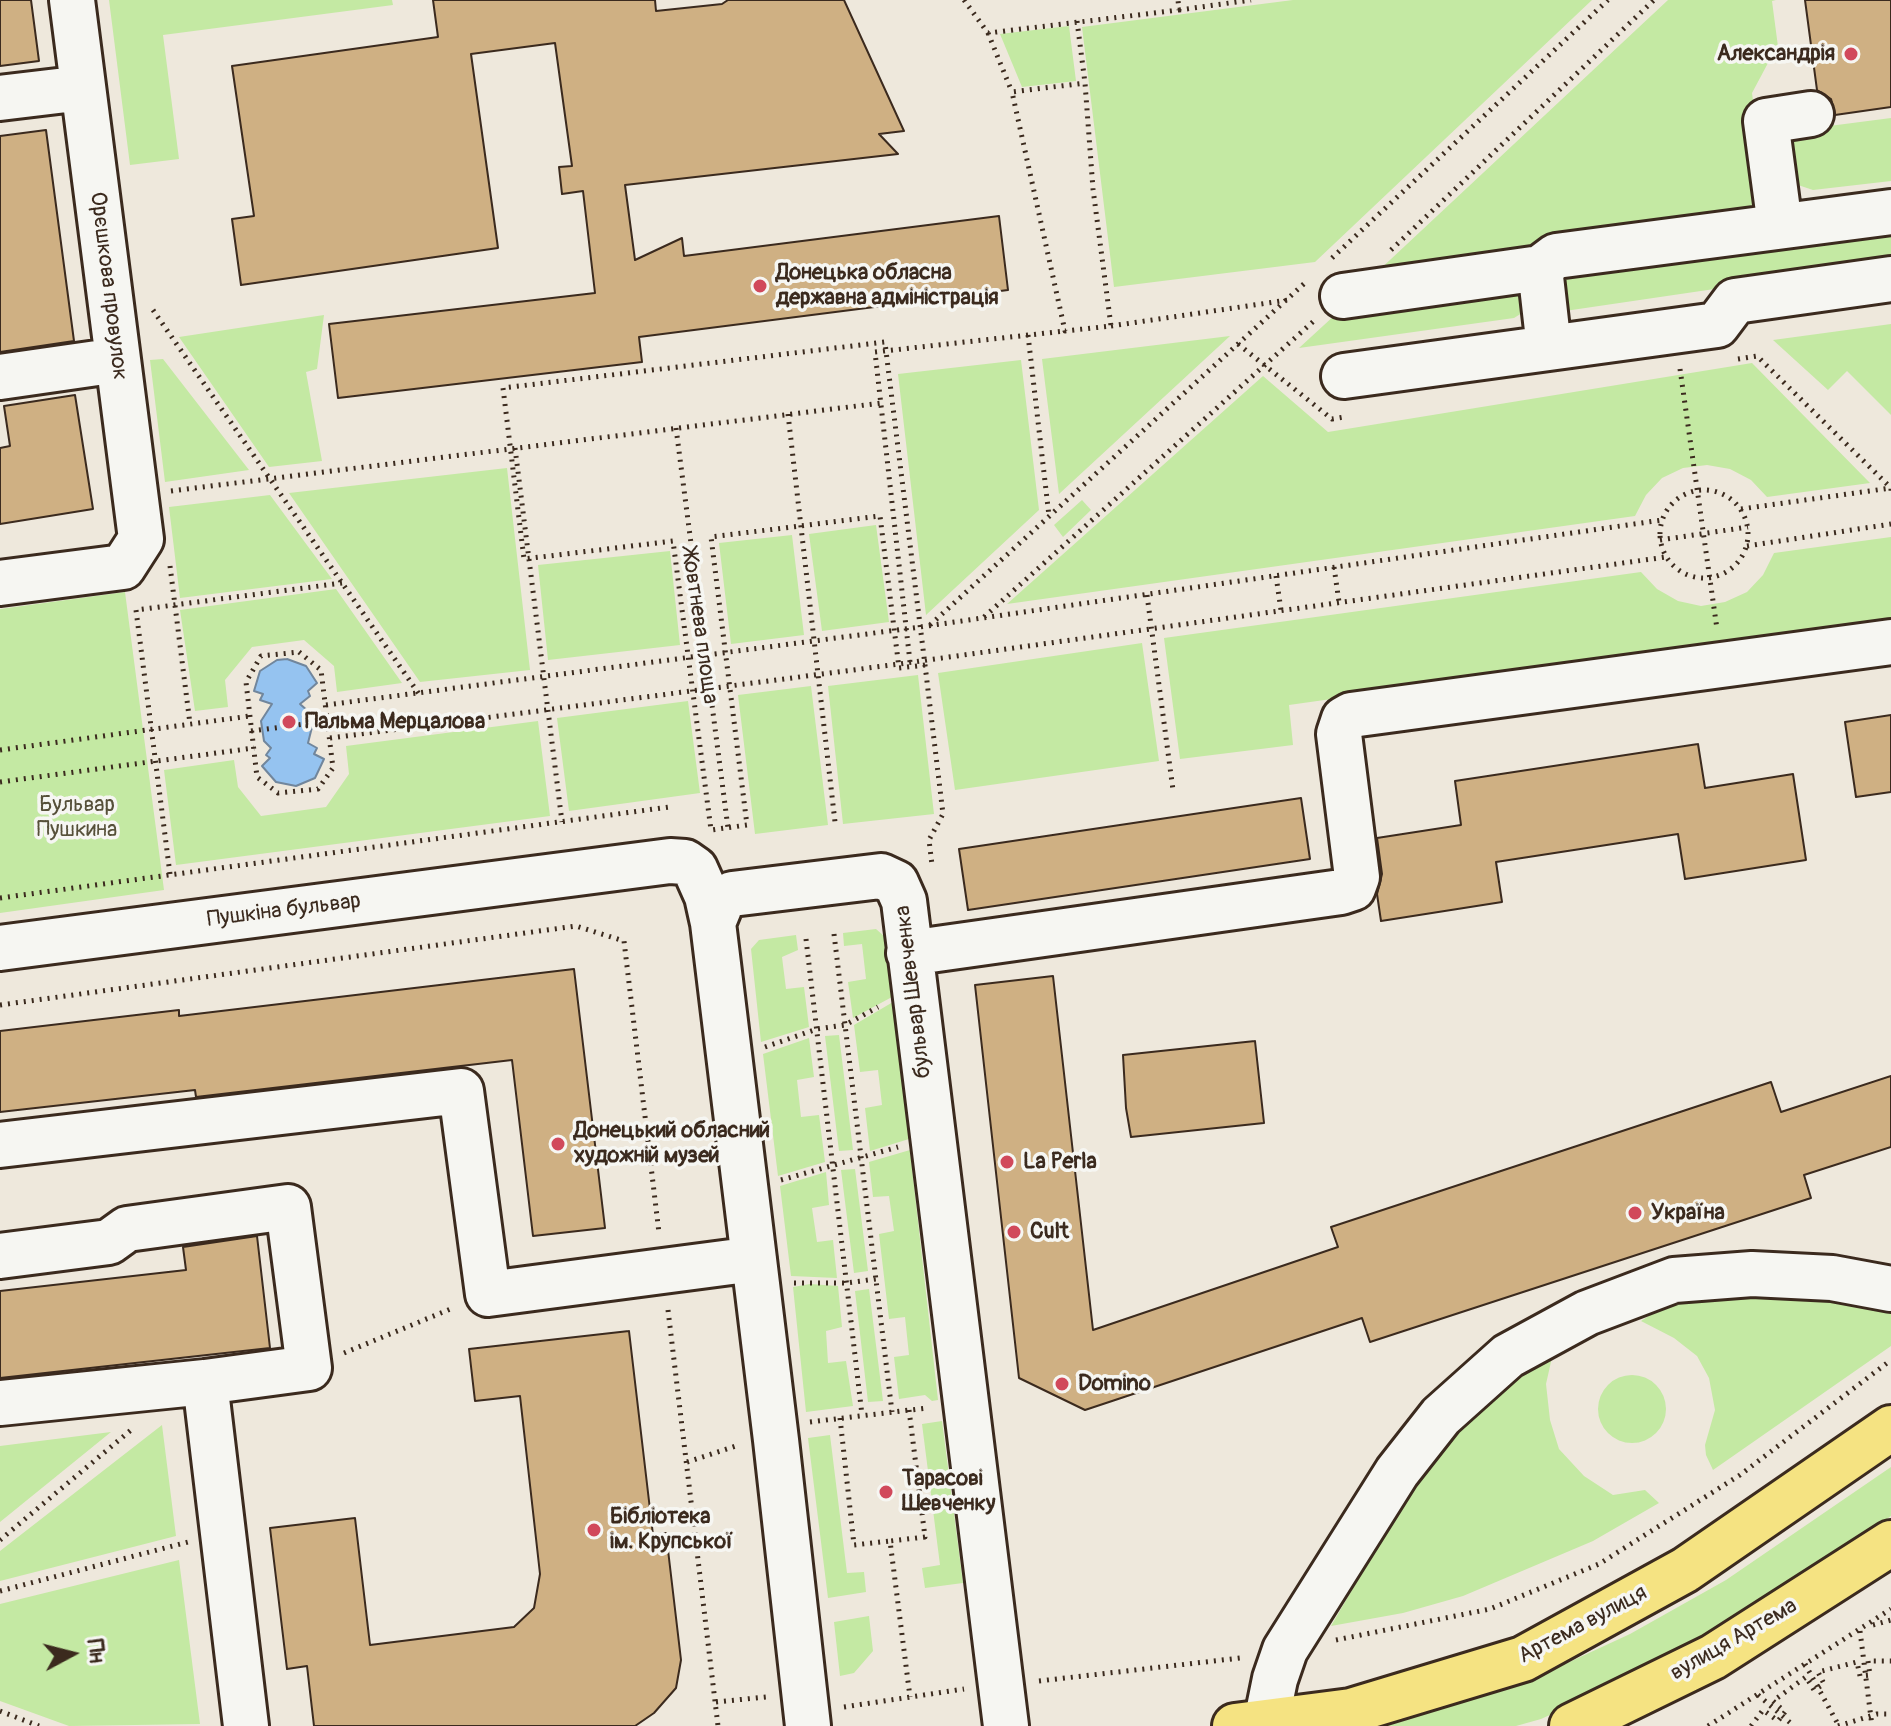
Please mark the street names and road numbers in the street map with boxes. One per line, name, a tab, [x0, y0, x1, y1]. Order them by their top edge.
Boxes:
street label: Орєшкова провулок	[83, 191, 133, 381]
street label: Жовтнева площа	[675, 546, 723, 706]
street label: Пушкіна бульвар	[206, 888, 362, 934]
street label: бульвар Шевченка	[890, 904, 938, 1080]
street label: Артема вулиця	[1514, 1580, 1652, 1670]
street label: вулиця Артема	[1666, 1593, 1802, 1687]

